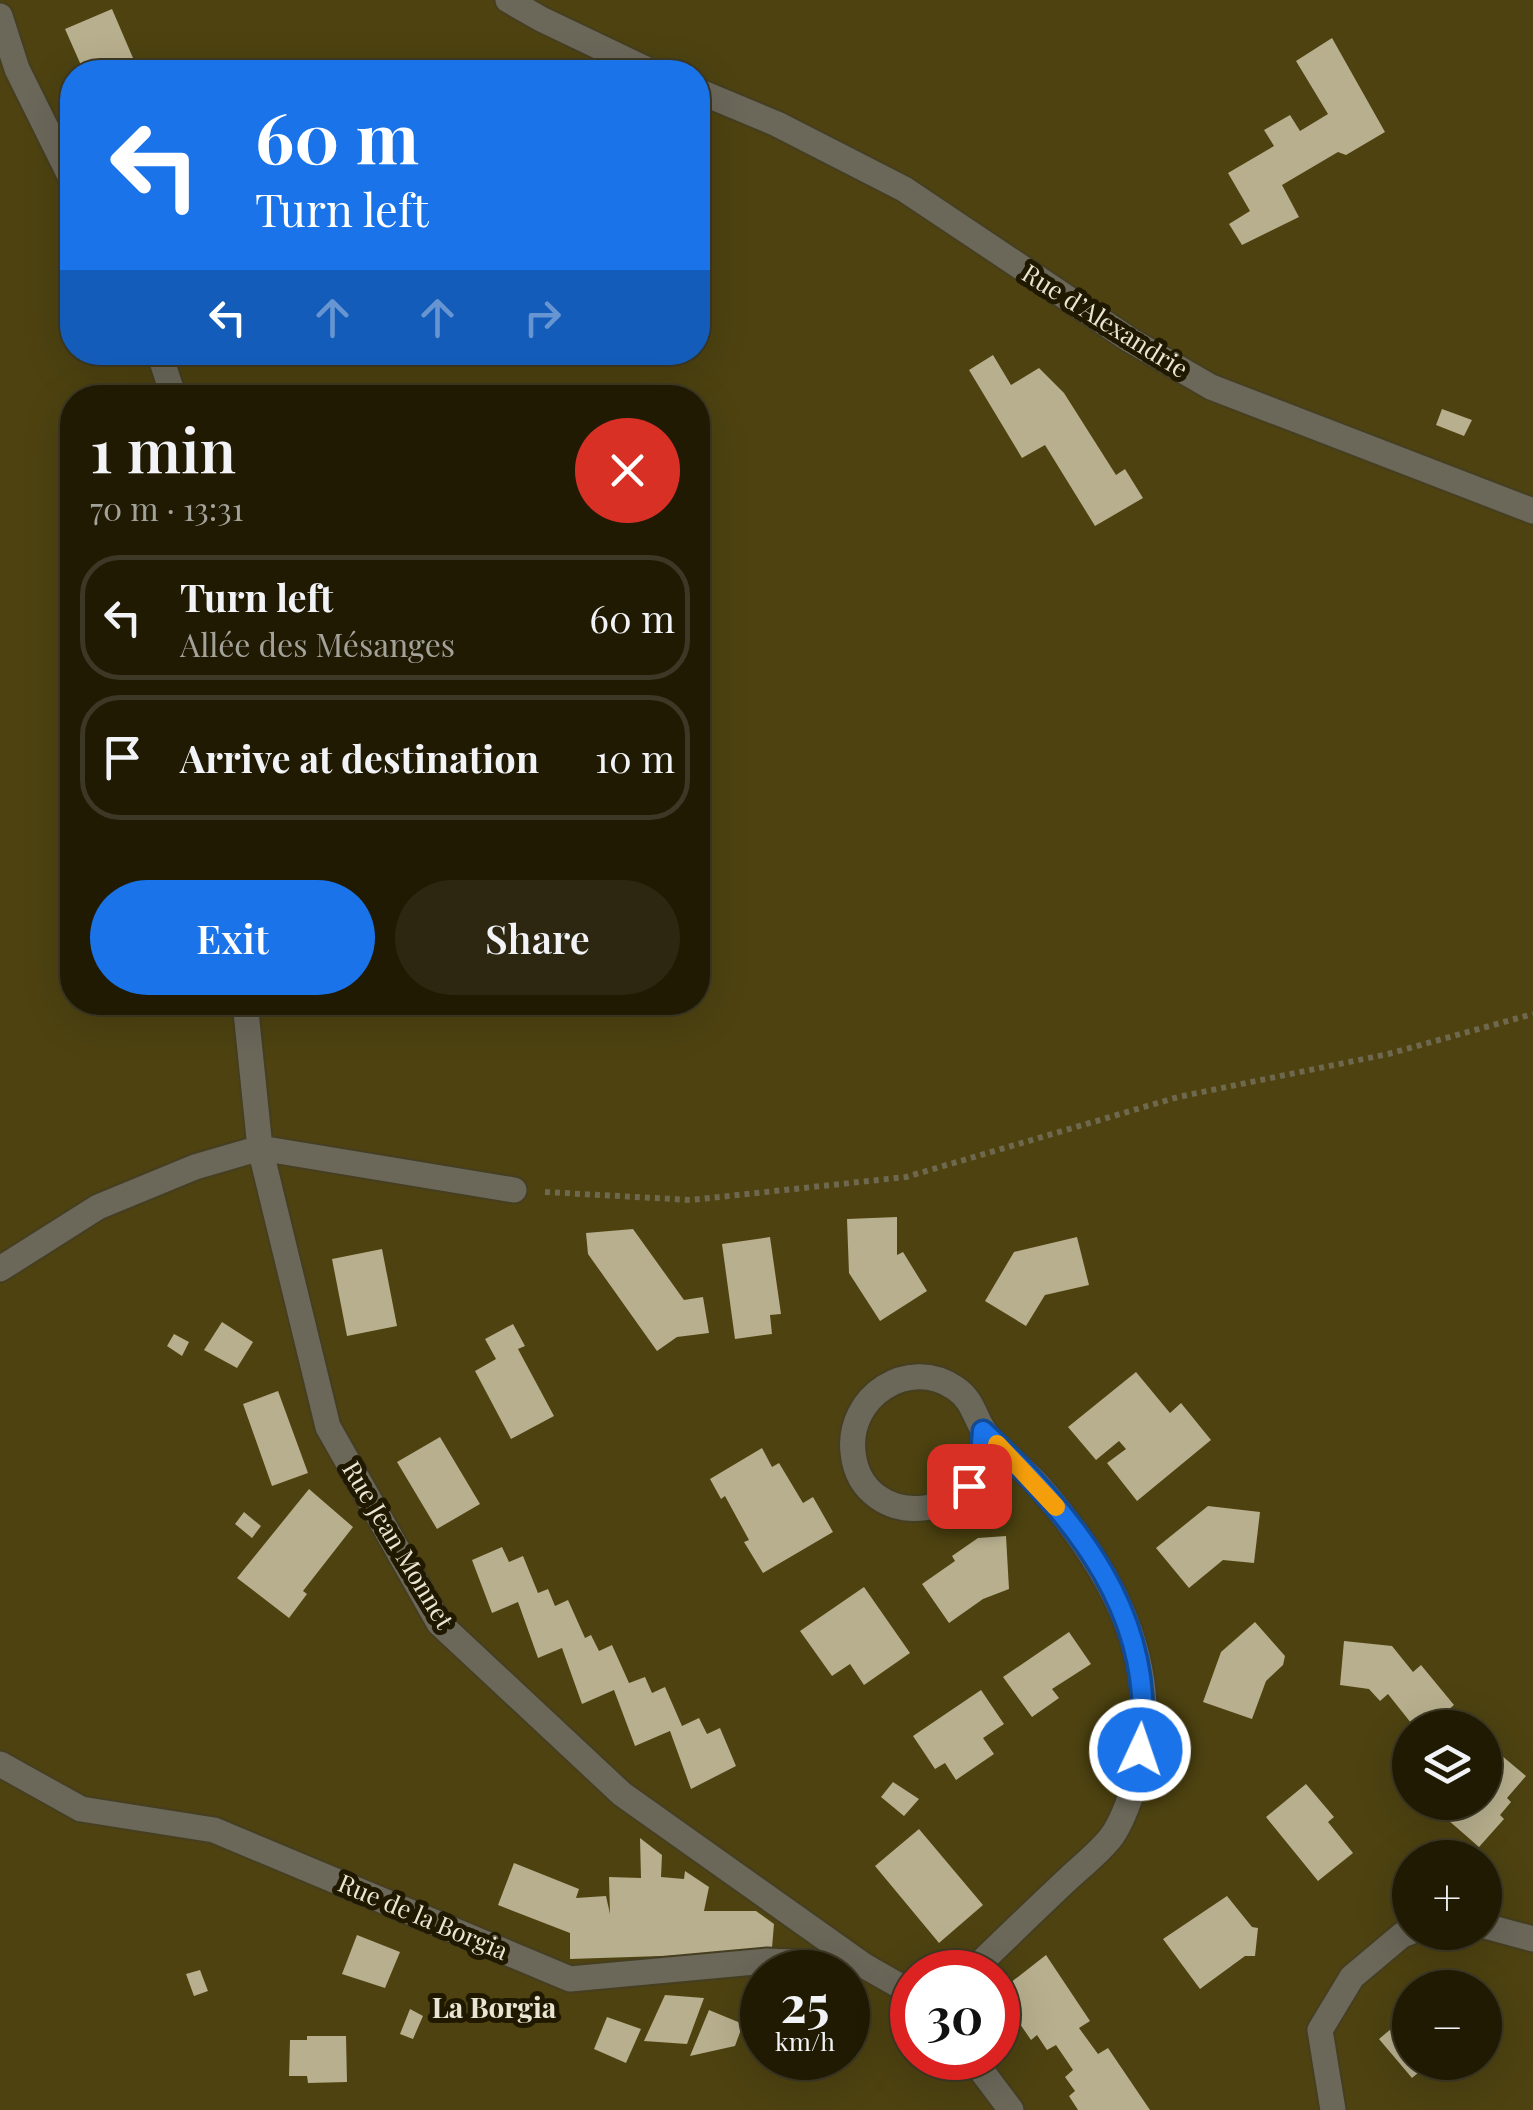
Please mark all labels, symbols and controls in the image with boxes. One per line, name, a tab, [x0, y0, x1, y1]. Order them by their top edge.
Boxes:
text: 60 m	[255, 88, 419, 182]
icon: left	[90, 100, 220, 230]
text: Turn left	[255, 178, 429, 238]
street label: Rue d’Alexandrie	[1017, 255, 1195, 384]
icon: left	[200, 290, 255, 345]
icon: ahead	[305, 290, 360, 345]
icon: ahead	[410, 290, 465, 345]
icon: right	[515, 290, 570, 345]
text: 1 min	[90, 408, 236, 488]
button: close	[575, 418, 680, 523]
text: 70 m · 13:31	[90, 486, 243, 529]
text: Turn left	[180, 571, 333, 622]
icon: left	[95, 590, 150, 645]
text: 60 m	[589, 592, 675, 643]
text: Allée des Mésanges	[180, 622, 455, 665]
icon: arrive	[95, 730, 150, 785]
text: Arrive at destination	[180, 732, 539, 783]
text: 10 m	[595, 732, 675, 783]
button: Exit	[90, 880, 375, 995]
button: Share	[395, 880, 680, 995]
pin	[927, 1444, 1012, 1529]
street label: Rue Jean Monnet	[336, 1454, 463, 1635]
icon: arrive	[942, 1459, 997, 1514]
position arrow	[1088, 1698, 1192, 1802]
map controls	[1392, 1710, 1502, 2080]
button: layers	[1392, 1710, 1502, 1820]
button: +	[1392, 1840, 1502, 1950]
street label: Rue de la Borgia	[334, 1865, 514, 1966]
speed limit sign: 30	[890, 1950, 1020, 2080]
text: 25	[780, 1969, 830, 2036]
button: −	[1392, 1970, 1502, 2080]
district label: La Borgia	[432, 1988, 557, 2025]
text: km/h	[775, 2024, 835, 2057]

